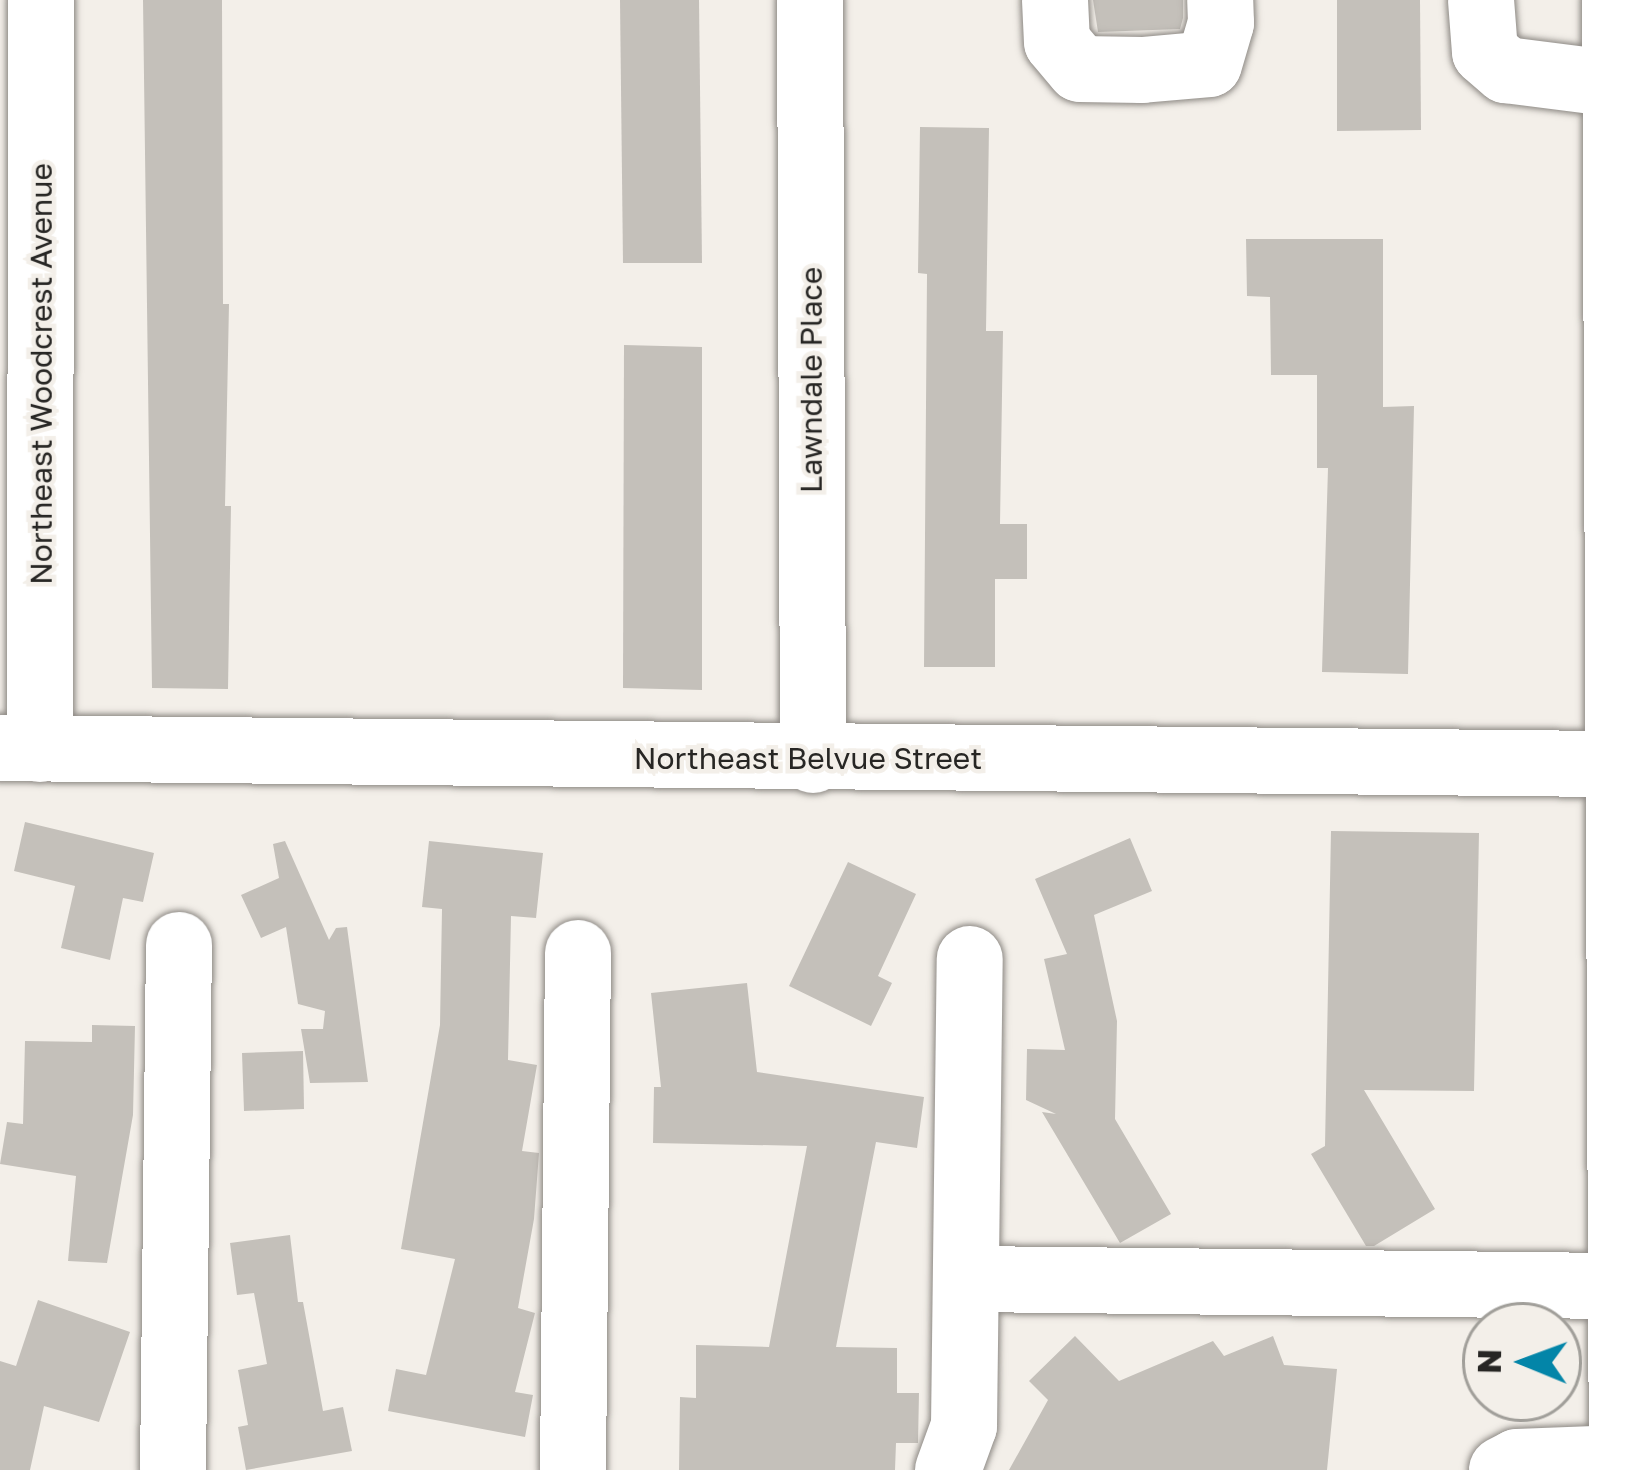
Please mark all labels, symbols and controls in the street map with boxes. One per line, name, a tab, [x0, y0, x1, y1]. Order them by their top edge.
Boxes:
street label: Northeast Woodcrest Avenue	[23, 163, 59, 585]
street label: Lawndale Place	[793, 267, 829, 493]
street label: Northeast Belvue Street	[634, 740, 982, 776]
north arrow	[1462, 1302, 1582, 1422]
text: N	[1469, 1349, 1508, 1374]

